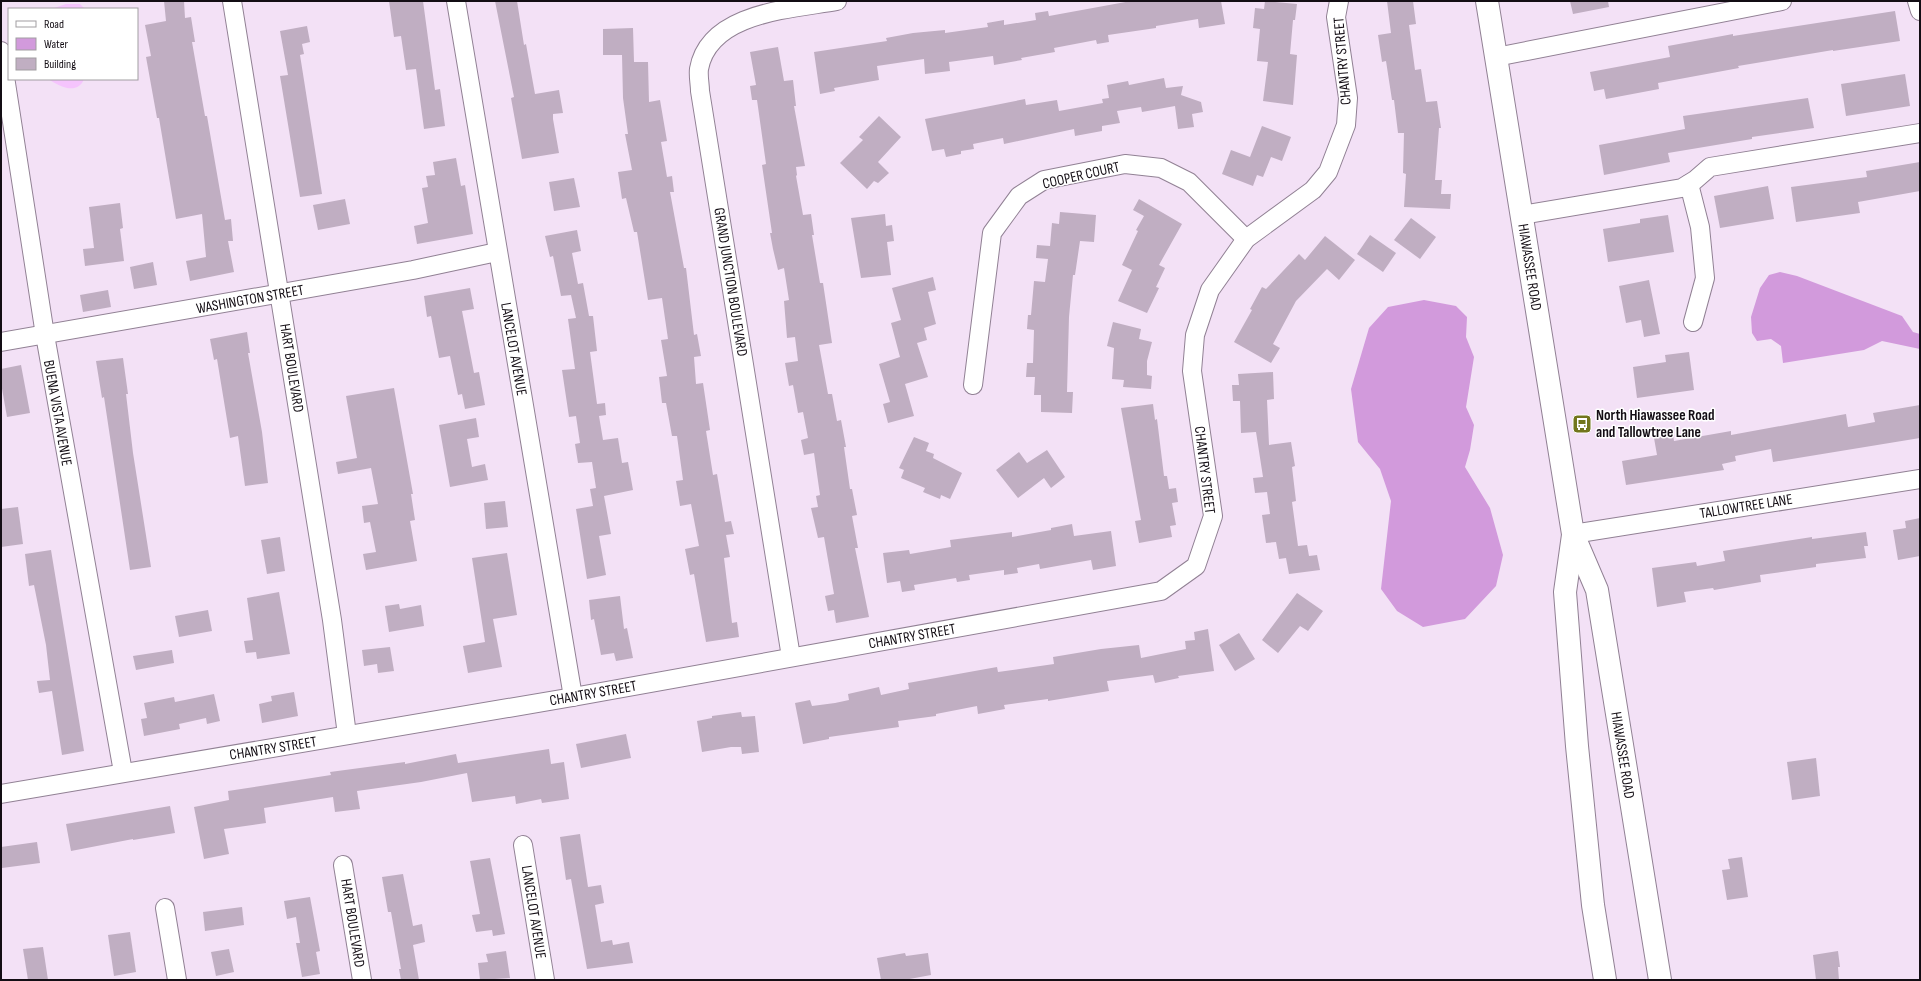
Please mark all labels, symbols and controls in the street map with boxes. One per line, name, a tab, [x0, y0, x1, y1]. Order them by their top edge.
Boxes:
legend	[8, 8, 138, 80]
street label: CHANTRY STREET	[1329, 16, 1356, 106]
text: Road	[44, 17, 64, 32]
text: Water	[44, 37, 68, 52]
text: Building	[44, 57, 76, 72]
street label: COOPER COURT	[1041, 157, 1122, 194]
street label: GRAND JUNCTION BOULEVARD	[709, 206, 752, 358]
street label: HIAWASSEE ROAD	[1513, 222, 1546, 312]
street label: WASHINGTON STREET	[195, 281, 305, 318]
street label: LANCELOT AVENUE	[496, 301, 531, 397]
street label: HART BOULEVARD	[275, 322, 308, 414]
street label: BUENA VISTA AVENUE	[39, 359, 76, 468]
place label: North Hiawassee Road and Tallowtree Lane	[1596, 406, 1714, 442]
bus stop icon: North Hiawassee Road and Tallowtree Lane	[1571, 413, 1593, 435]
street label: CHANTRY STREET	[1190, 425, 1219, 515]
street label: TALLOWTREE LANE	[1698, 490, 1794, 523]
street label: CHANTRY STREET	[867, 619, 957, 654]
street label: CHANTRY STREET	[548, 676, 638, 711]
street label: HIAWASSEE ROAD	[1606, 710, 1639, 800]
street label: CHANTRY STREET	[228, 732, 318, 765]
street label: LANCELOT AVENUE	[517, 864, 550, 960]
street label: HART BOULEVARD	[336, 877, 369, 969]

